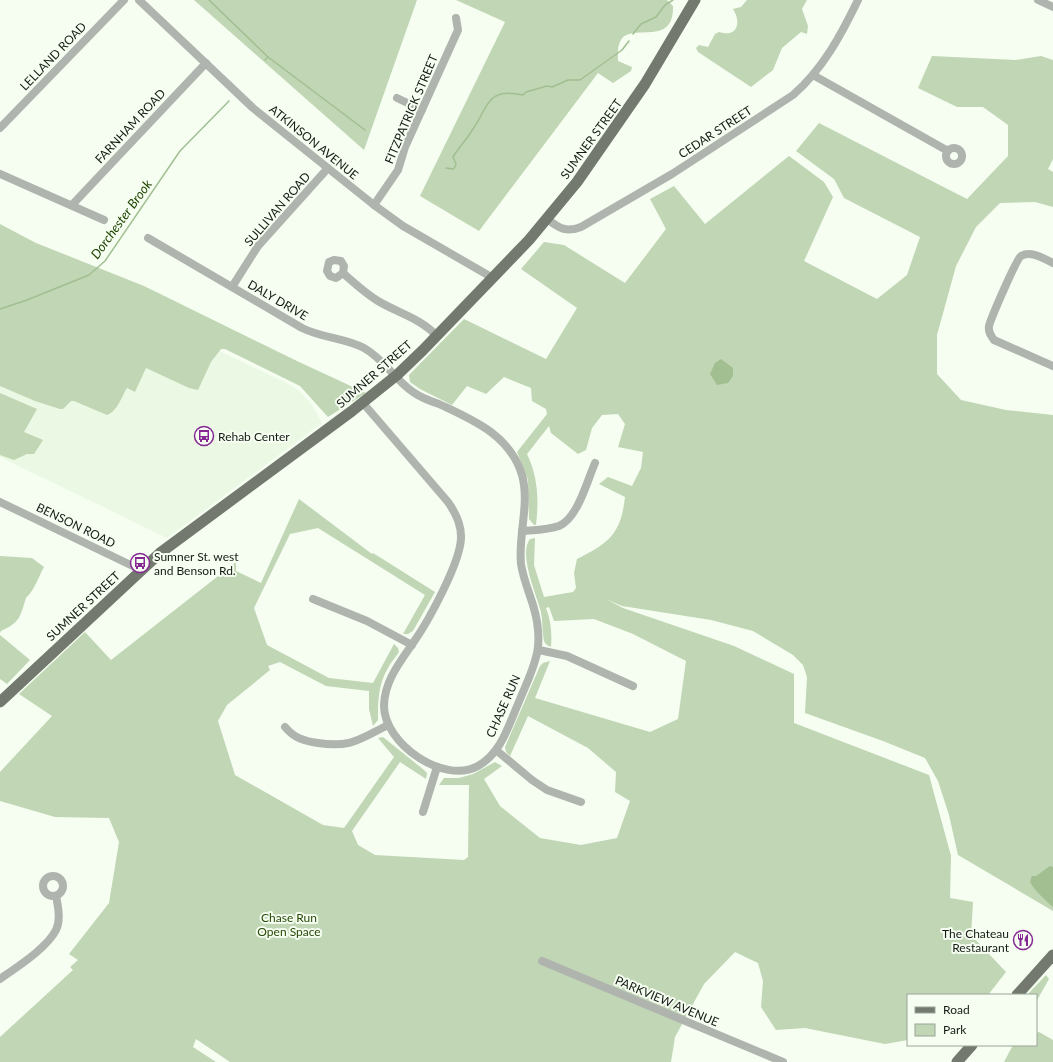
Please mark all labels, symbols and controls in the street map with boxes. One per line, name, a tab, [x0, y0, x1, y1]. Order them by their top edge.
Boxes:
street label: LELLAND ROAD	[17, 19, 89, 93]
street label: FITZPATRICK STREET	[381, 52, 441, 166]
street label: FARNHAM ROAD	[92, 86, 168, 166]
street label: SUMNER STREET	[557, 96, 625, 182]
street label: ATKINSON AVENUE	[266, 101, 362, 183]
street label: CEDAR STREET	[675, 103, 755, 161]
street label: SULLIVAN ROAD	[241, 169, 313, 249]
water label: Dorchester Brook	[87, 176, 156, 262]
street label: DALY DRIVE	[245, 277, 311, 323]
street label: SUMNER STREET	[333, 337, 415, 411]
bus stop icon: Rehab Center	[193, 425, 215, 447]
place label: Rehab Center	[218, 429, 290, 444]
street label: BENSON ROAD	[34, 499, 118, 551]
place label: Sumner St. west and Benson Rd.	[154, 549, 239, 578]
bus stop icon: Sumner St. west and Benson Rd.	[129, 552, 151, 574]
street label: SUMNER STREET	[43, 568, 123, 644]
street label: CHASE RUN	[482, 672, 524, 740]
park label: Chase Run Open Space	[257, 910, 321, 939]
place label: The Chateau Restaurant	[942, 926, 1010, 955]
restaurant icon: The Chateau Restaurant	[1012, 929, 1034, 951]
street label: PARKVIEW AVENUE	[613, 972, 721, 1030]
legend	[907, 994, 1037, 1046]
text: Road	[943, 1002, 970, 1017]
text: Park	[943, 1022, 967, 1037]

